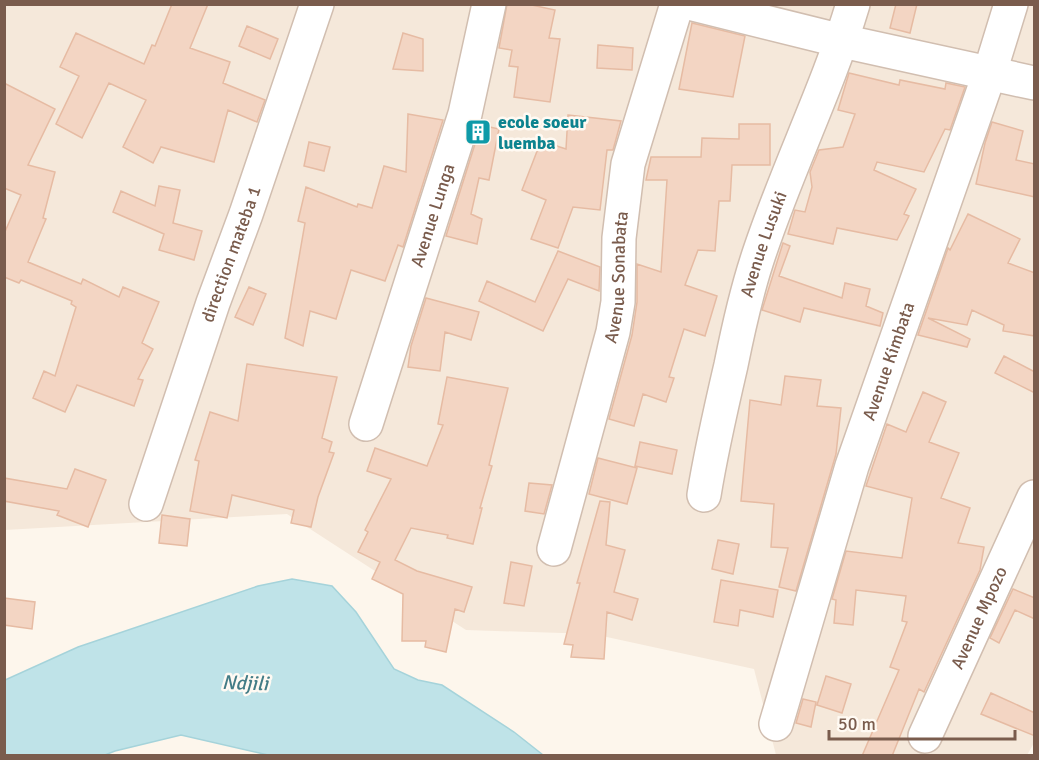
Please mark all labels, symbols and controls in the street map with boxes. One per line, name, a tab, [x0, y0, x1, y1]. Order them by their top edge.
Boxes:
place label: ecole soeur luemba	[498, 111, 587, 154]
building icon: ecole soeur luemba	[463, 117, 493, 147]
street label: Avenue Lunga	[406, 161, 459, 270]
street label: direction mateba 1	[196, 183, 266, 325]
street label: Avenue Lusuki	[736, 188, 792, 300]
street label: Avenue Sonabata	[599, 210, 633, 346]
street label: Avenue Kimbata	[858, 299, 920, 423]
street label: Avenue Mpozo	[946, 563, 1012, 673]
water label: Ndjili	[221, 670, 270, 696]
scale bar	[829, 703, 1015, 741]
text: 50 m	[838, 713, 876, 735]

